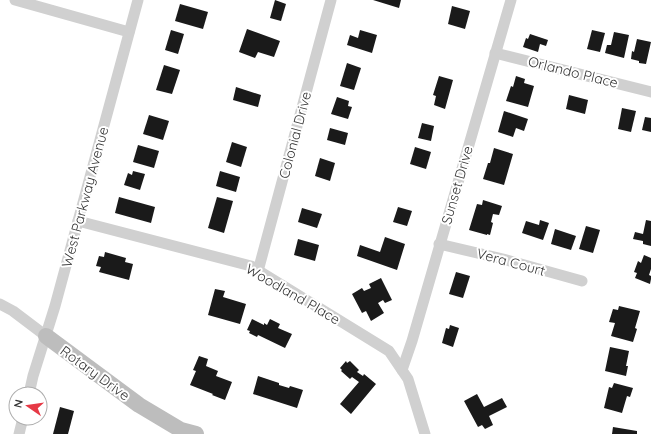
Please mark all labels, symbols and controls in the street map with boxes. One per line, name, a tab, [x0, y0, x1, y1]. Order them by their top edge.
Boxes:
street label: Orlando Place	[526, 52, 620, 92]
street label: Colonial Drive	[275, 89, 315, 181]
street label: West Parkway Avenue	[58, 125, 112, 269]
street label: Sunset Drive	[437, 144, 477, 226]
street label: Vera Court	[475, 244, 547, 280]
street label: Woodland Place	[243, 260, 343, 328]
street label: Rotary Drive	[57, 342, 133, 404]
north arrow	[8, 386, 48, 426]
text: N	[11, 398, 26, 409]

